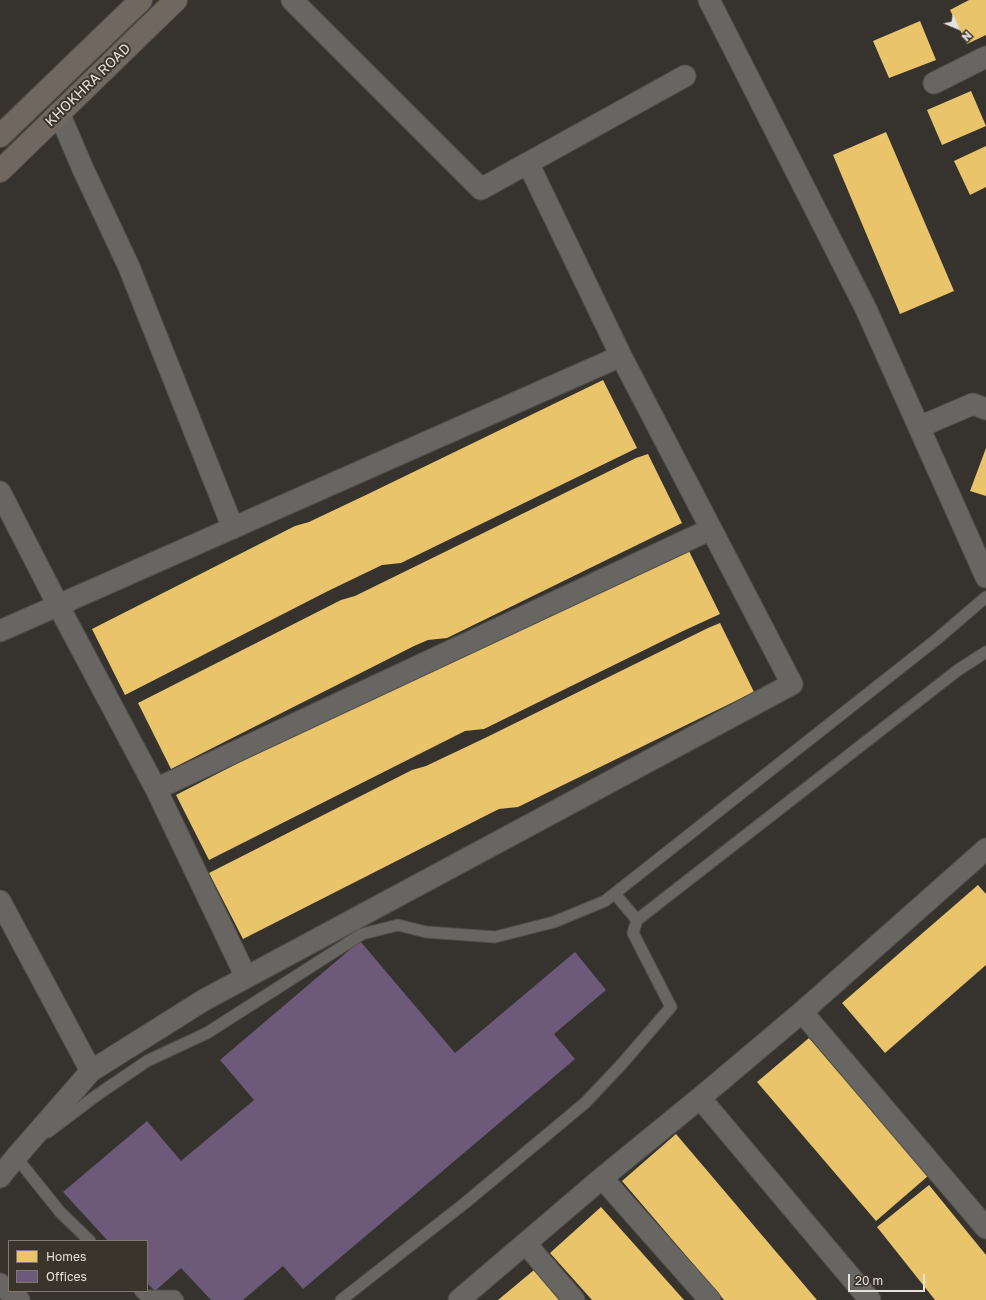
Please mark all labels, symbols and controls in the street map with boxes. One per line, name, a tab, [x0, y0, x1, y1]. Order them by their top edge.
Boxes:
north arrow	[938, 8, 978, 48]
text: N	[959, 29, 975, 44]
street label: KHOKHRA ROAD	[42, 40, 134, 130]
legend	[8, 1240, 148, 1292]
text: Homes	[46, 1249, 86, 1264]
scale bar	[850, 1266, 927, 1292]
text: Offices	[46, 1269, 87, 1284]
text: 20 m	[855, 1273, 883, 1288]

